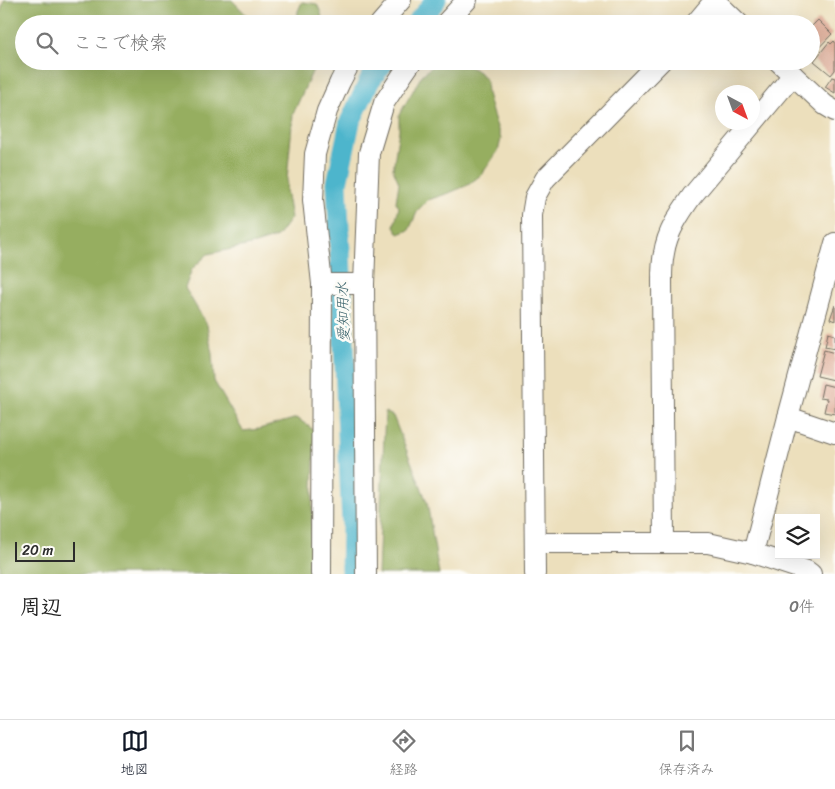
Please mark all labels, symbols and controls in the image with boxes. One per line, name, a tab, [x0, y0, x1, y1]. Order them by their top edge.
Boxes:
search box	[15, 15, 820, 70]
text: ここで検索	[73, 26, 168, 59]
icon: search	[33, 29, 61, 57]
north arrow	[715, 85, 760, 130]
water label: 愛知用水	[329, 282, 357, 342]
map controls	[775, 514, 820, 559]
button: layers	[775, 514, 820, 559]
text: 20 m	[22, 538, 53, 563]
scale bar	[15, 539, 75, 562]
text: 周辺	[20, 588, 62, 626]
text: 0件	[789, 592, 815, 621]
tab: 地図	[121, 727, 149, 782]
tab: 経路	[390, 727, 418, 782]
tab: 保存済み	[659, 727, 715, 782]

